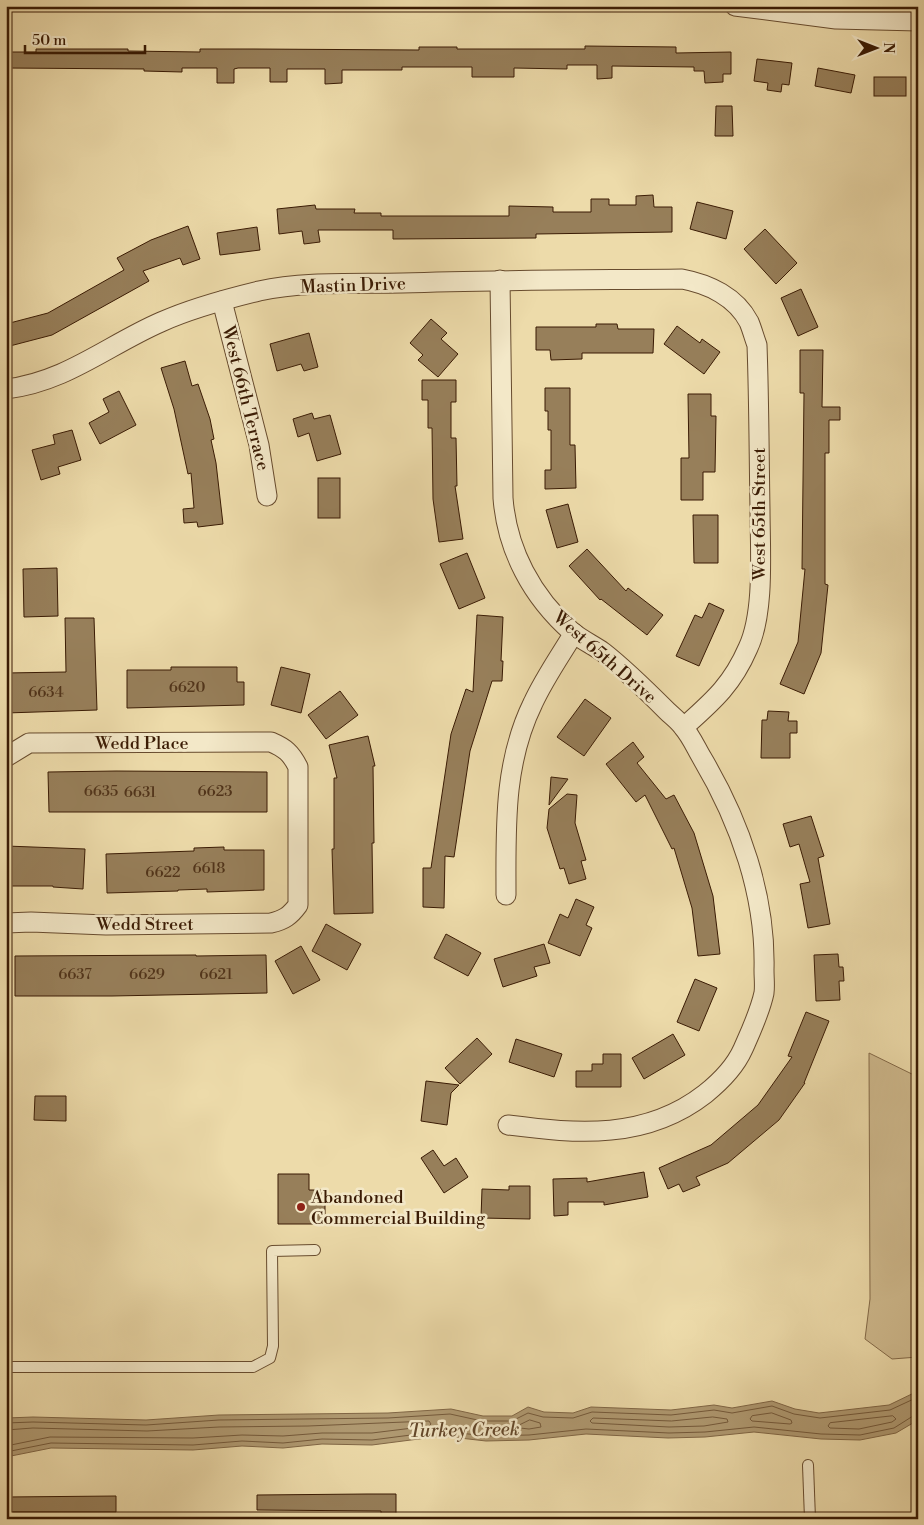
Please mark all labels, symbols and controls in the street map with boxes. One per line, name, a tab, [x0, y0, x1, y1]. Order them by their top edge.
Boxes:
scale bar	[25, 22, 145, 54]
north arrow	[852, 22, 902, 72]
text: 50 m	[32, 31, 66, 50]
text: N	[879, 42, 897, 54]
street label: Mastin Drive	[300, 272, 406, 299]
street label: West 66th Terrace	[216, 322, 275, 473]
street label: West 65th Street	[748, 447, 771, 582]
street label: West 65th Drive	[547, 605, 661, 709]
house number: 6620	[169, 678, 205, 697]
house number: 6634	[28, 683, 64, 702]
street label: Wedd Place	[94, 732, 189, 755]
house number: 6635	[84, 782, 118, 801]
house number: 6623	[197, 782, 233, 801]
house number: 6631	[124, 783, 157, 802]
house number: 6618	[192, 859, 226, 878]
house number: 6622	[145, 863, 181, 882]
street label: Wedd Street	[95, 913, 194, 936]
house number: 6637	[58, 965, 92, 984]
house number: 6629	[129, 965, 165, 984]
house number: 6621	[199, 965, 233, 984]
place label: Abandoned Commercial Building	[310, 1186, 486, 1230]
marker: Abandoned Commercial Building	[295, 1201, 307, 1213]
water label: Turkey Creek	[408, 1417, 520, 1443]

